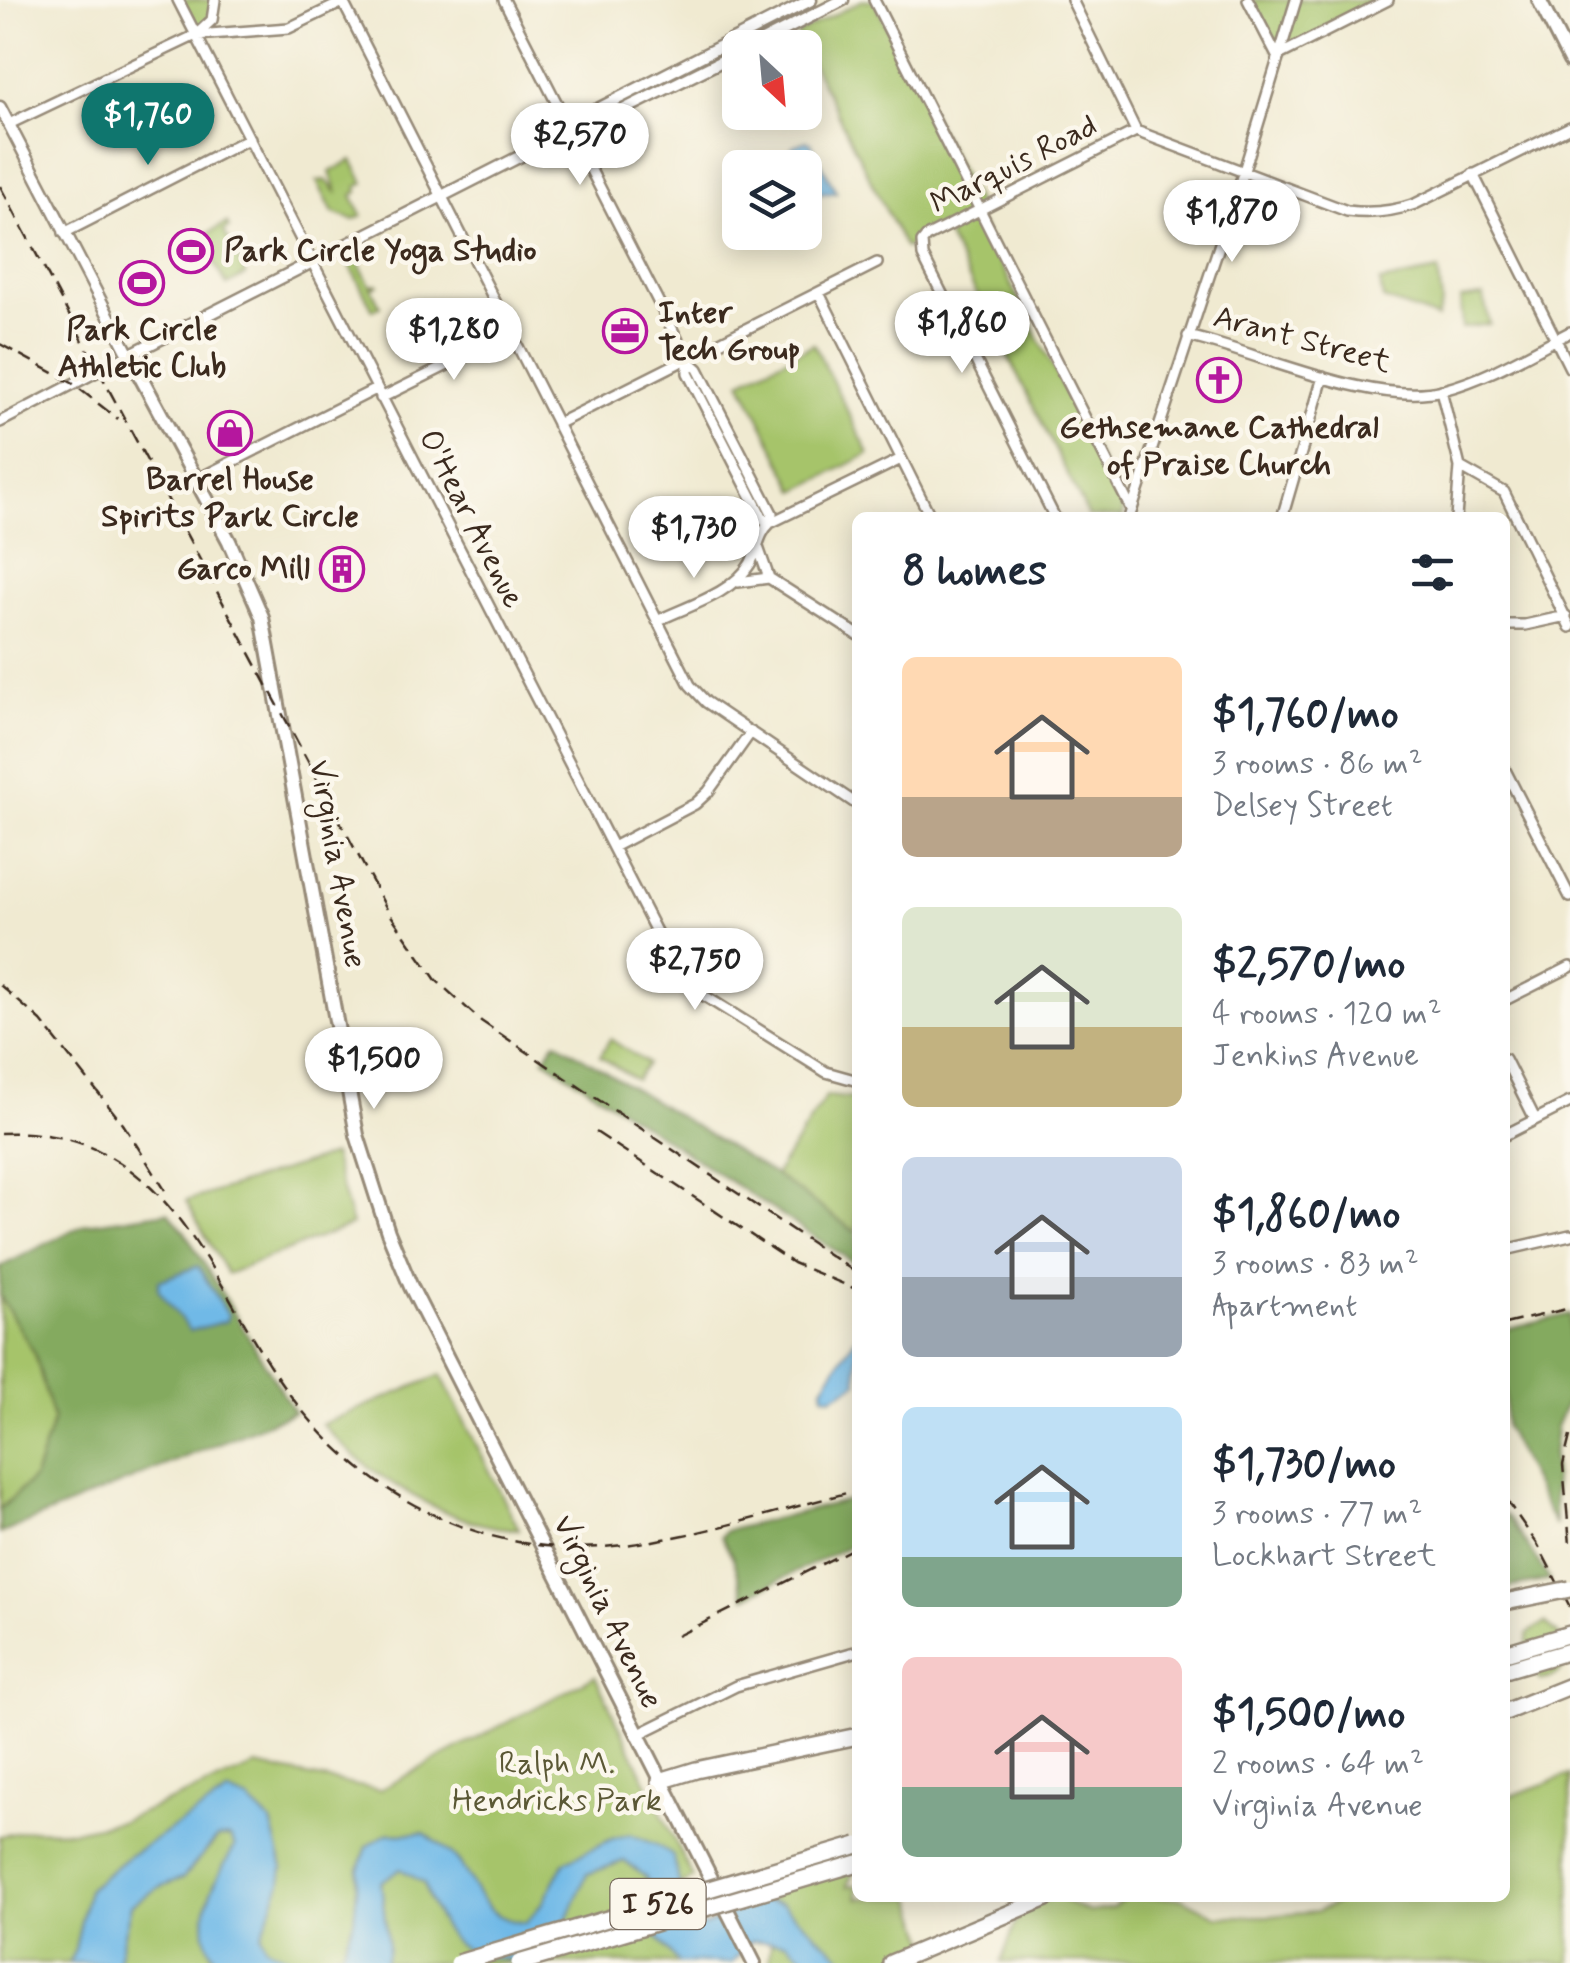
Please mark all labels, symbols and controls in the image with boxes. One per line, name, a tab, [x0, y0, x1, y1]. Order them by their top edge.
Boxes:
north arrow	[722, 30, 822, 130]
map controls	[722, 30, 822, 250]
pin: $1,760	[67, 83, 229, 168]
text: $1,760	[103, 94, 193, 136]
pin: $2,570	[499, 103, 661, 188]
street label: Marquis Road	[923, 105, 1105, 225]
text: $2,570	[533, 114, 627, 156]
button: layers	[722, 150, 822, 250]
pin: $1,870	[1151, 180, 1313, 265]
text: $1,870	[1185, 191, 1279, 233]
sports icon: Park Circle Yoga Studio	[168, 228, 214, 274]
place label: Park Circle Yoga Studio	[224, 230, 536, 275]
sports icon: Park Circle Athletic Club	[119, 260, 165, 306]
pin: $1,860	[881, 291, 1043, 376]
place label: Inter Tech Group	[658, 292, 801, 371]
street label: Arant Street	[1209, 296, 1396, 384]
pin: $1,280	[373, 298, 535, 383]
text: $1,860	[917, 302, 1007, 344]
office icon: Inter Tech Group	[602, 308, 648, 354]
place label: Park Circle Athletic Club	[58, 309, 227, 388]
text: $1,280	[408, 309, 500, 351]
church icon: Gethsemane Cathedral of Praise Church	[1196, 357, 1242, 403]
place label: Gethsemane Cathedral of Praise Church	[1059, 407, 1379, 486]
shop icon: Barrel House Spirits Park Circle	[207, 410, 253, 456]
street label: O'Hear Avenue	[408, 422, 534, 616]
place label: Barrel House Spirits Park Circle	[101, 459, 359, 538]
pin: $1,730	[613, 496, 775, 581]
text: $1,730	[650, 507, 738, 549]
text: 8 homes	[902, 545, 1047, 600]
icon: filters	[1405, 545, 1460, 600]
building icon: Garco Mill	[319, 546, 365, 592]
place label: Garco Mill	[177, 548, 310, 590]
text: $1,760/mo	[1212, 688, 1399, 743]
icon: home	[982, 697, 1102, 817]
text: 3 rooms · 86 m²	[1212, 743, 1423, 785]
street label: Virginia Avenue	[296, 757, 376, 972]
text: Delsey Street	[1212, 785, 1393, 827]
pin: $2,750	[614, 928, 776, 1013]
text: $2,570/mo	[1212, 938, 1405, 993]
text: $2,750	[648, 939, 742, 981]
icon: home	[982, 947, 1102, 1067]
text: 4 rooms · 120 m²	[1212, 993, 1442, 1035]
pin: $1,500	[293, 1027, 455, 1112]
text: Jenkins Avenue	[1212, 1035, 1419, 1077]
text: $1,500	[327, 1038, 421, 1080]
text: $1,860/mo	[1212, 1188, 1401, 1243]
icon: home	[982, 1197, 1102, 1317]
text: 3 rooms · 83 m²	[1212, 1243, 1419, 1285]
text: Apartment	[1212, 1285, 1357, 1327]
text: $1,730/mo	[1212, 1438, 1396, 1493]
icon: home	[982, 1447, 1102, 1567]
text: 3 rooms · 77 m²	[1212, 1493, 1423, 1535]
street label: Virginia Avenue	[540, 1508, 672, 1717]
text: Lockhart Street	[1212, 1535, 1436, 1577]
text: $1,500/mo	[1212, 1688, 1405, 1743]
icon: home	[982, 1697, 1102, 1817]
park label: Ralph M. Hendricks Park	[452, 1743, 662, 1822]
text: 2 rooms · 64 m²	[1212, 1743, 1424, 1785]
text: Virginia Avenue	[1212, 1785, 1423, 1827]
road number: I 526	[610, 1879, 706, 1929]

